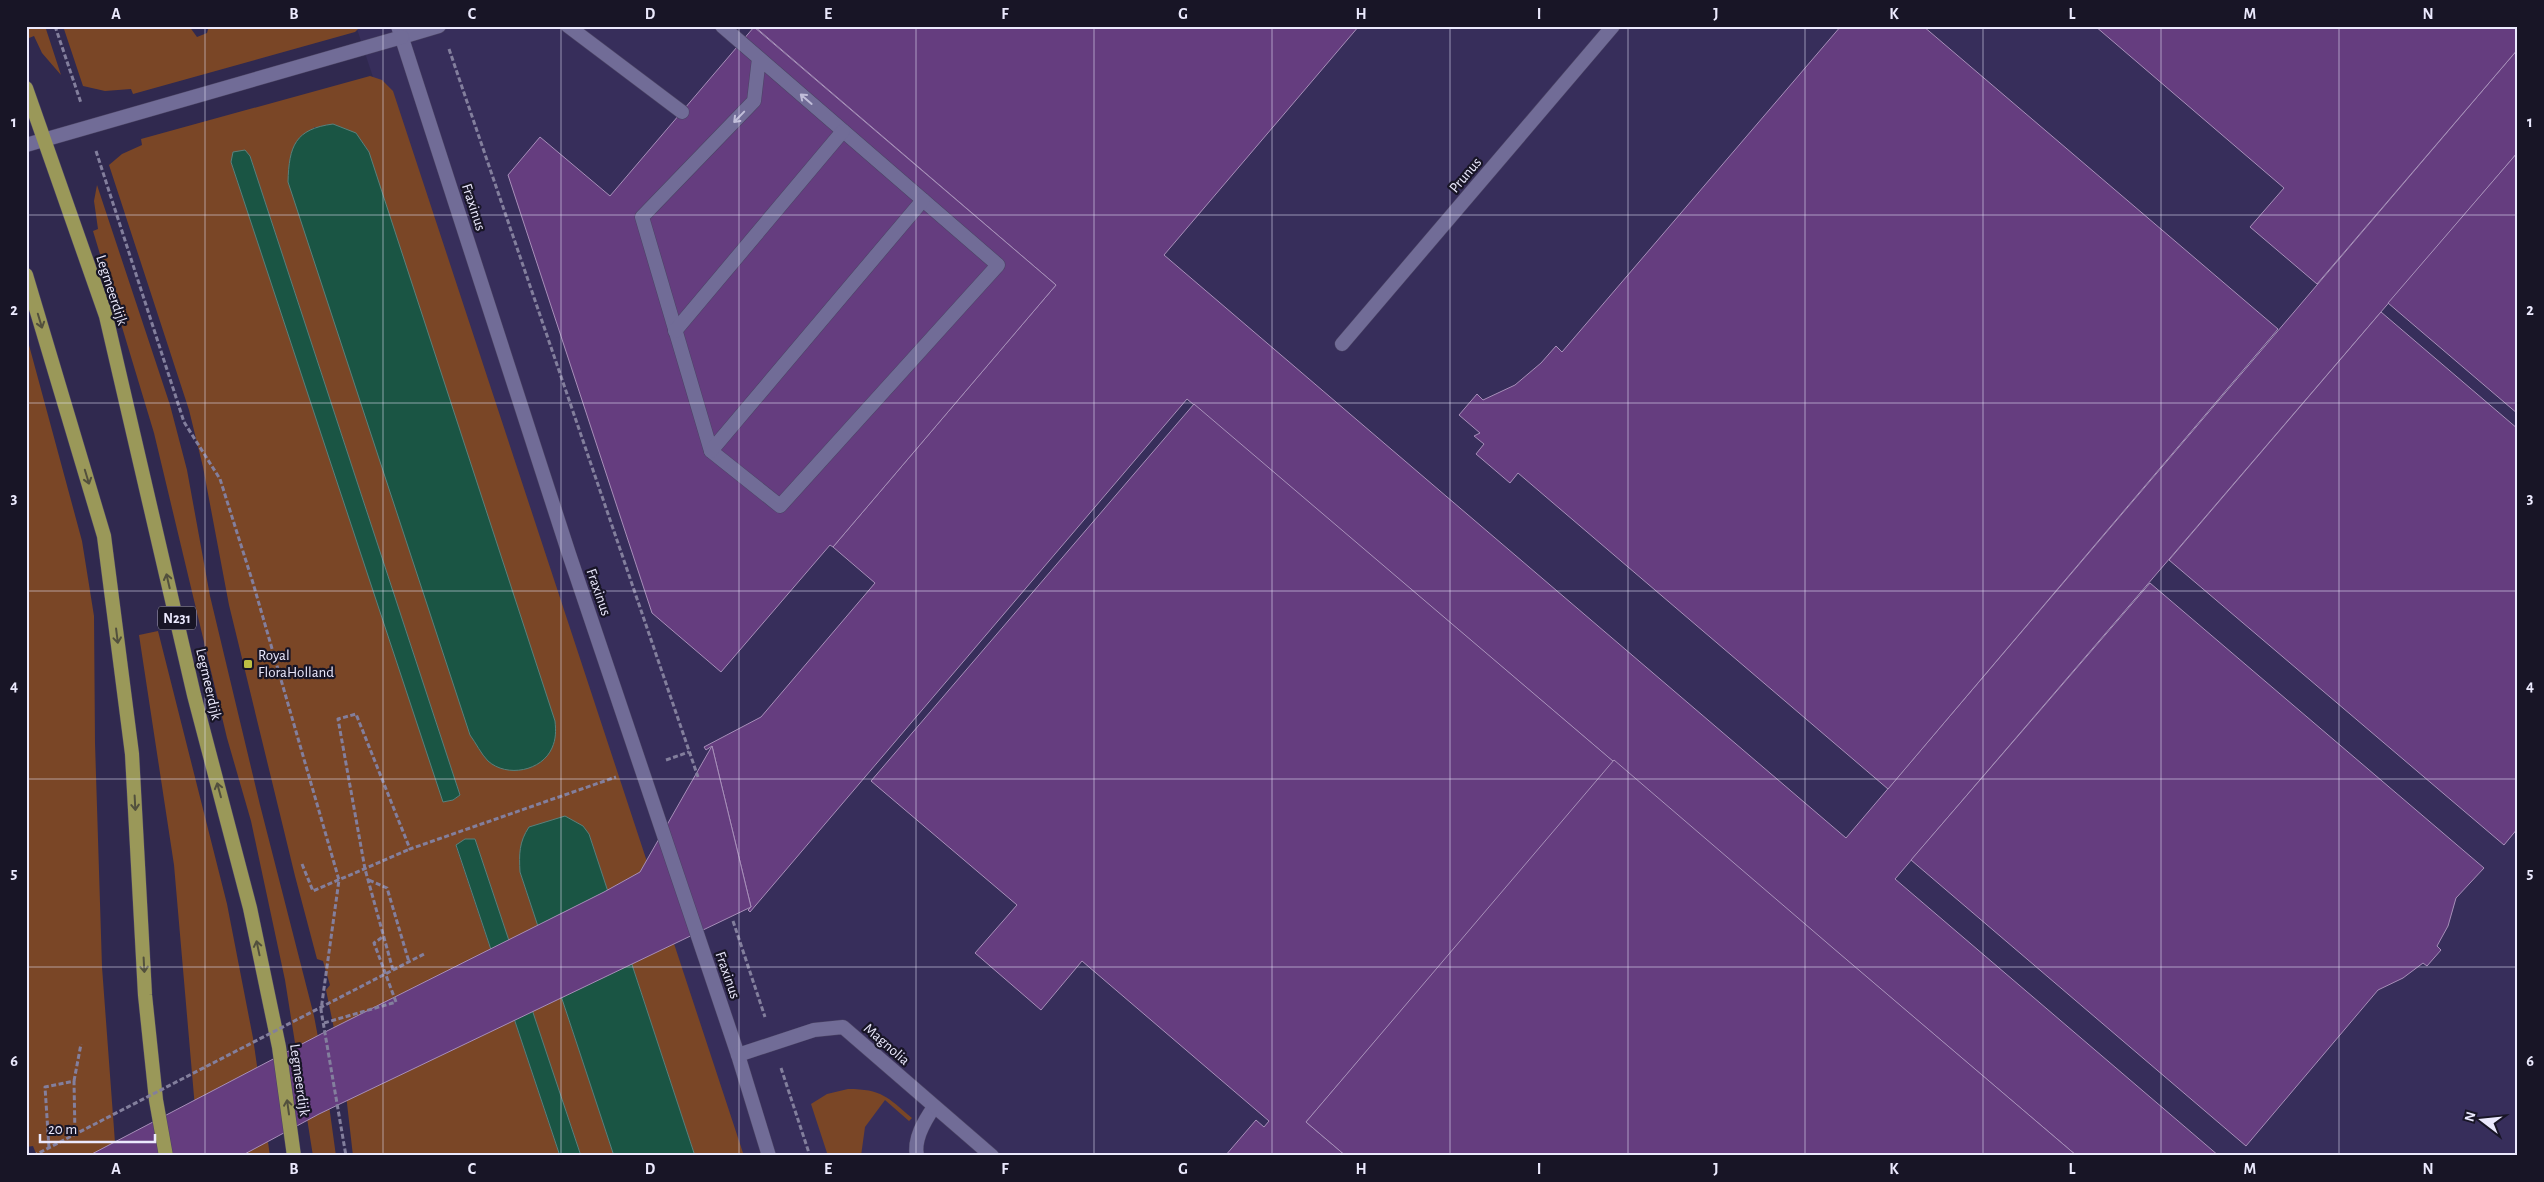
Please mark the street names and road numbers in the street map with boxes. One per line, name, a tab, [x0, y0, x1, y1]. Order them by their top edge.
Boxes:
street label: Prunus	[1446, 155, 1484, 196]
street label: Fraxinus	[459, 182, 488, 233]
street label: Legmeerdijk	[93, 253, 130, 327]
street label: Fraxinus	[584, 567, 614, 618]
road number: N231	[158, 606, 196, 630]
street label: Legmeerdijk	[193, 647, 224, 722]
street label: Fraxinus	[713, 950, 743, 1001]
street label: Magnolia	[861, 1021, 913, 1068]
street label: Legmeerdijk	[287, 1043, 312, 1117]

